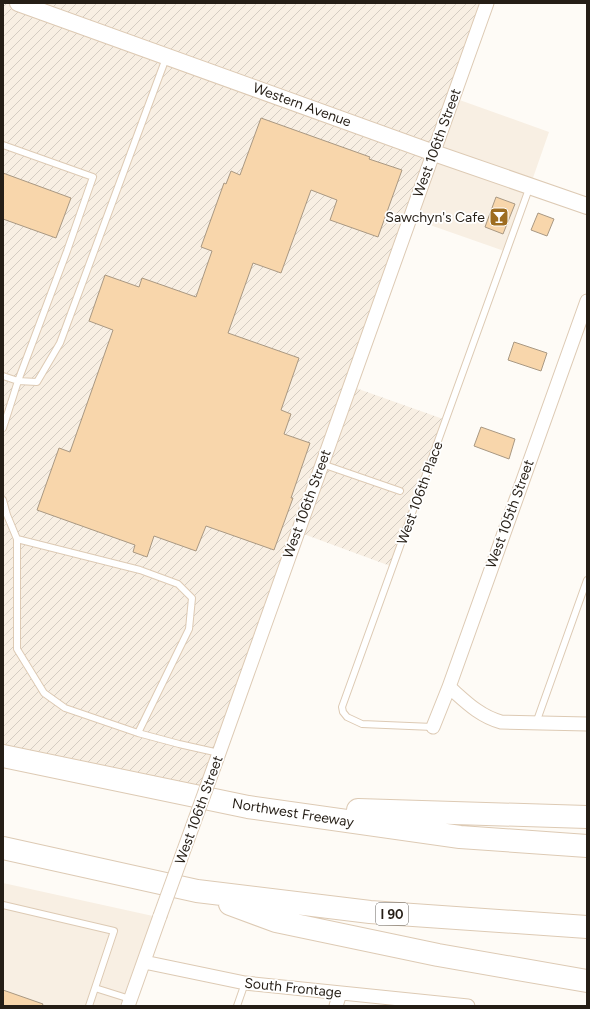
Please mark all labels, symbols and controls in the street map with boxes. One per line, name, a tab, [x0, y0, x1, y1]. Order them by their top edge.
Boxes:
street label: Western Avenue	[251, 79, 354, 131]
street label: West 106th Street	[409, 86, 465, 200]
bar icon: Sawchyn's Cafe	[488, 206, 510, 228]
place label: Sawchyn's Cafe	[385, 209, 485, 226]
street label: West 106th Place	[393, 439, 447, 547]
street label: West 106th Street	[279, 447, 335, 561]
street label: West 105th Street	[482, 457, 538, 571]
street label: West 106th Street	[171, 753, 227, 867]
street label: Northwest Freeway	[231, 795, 356, 831]
road number: I 90	[376, 903, 408, 925]
street label: South Frontage	[244, 974, 343, 1002]

